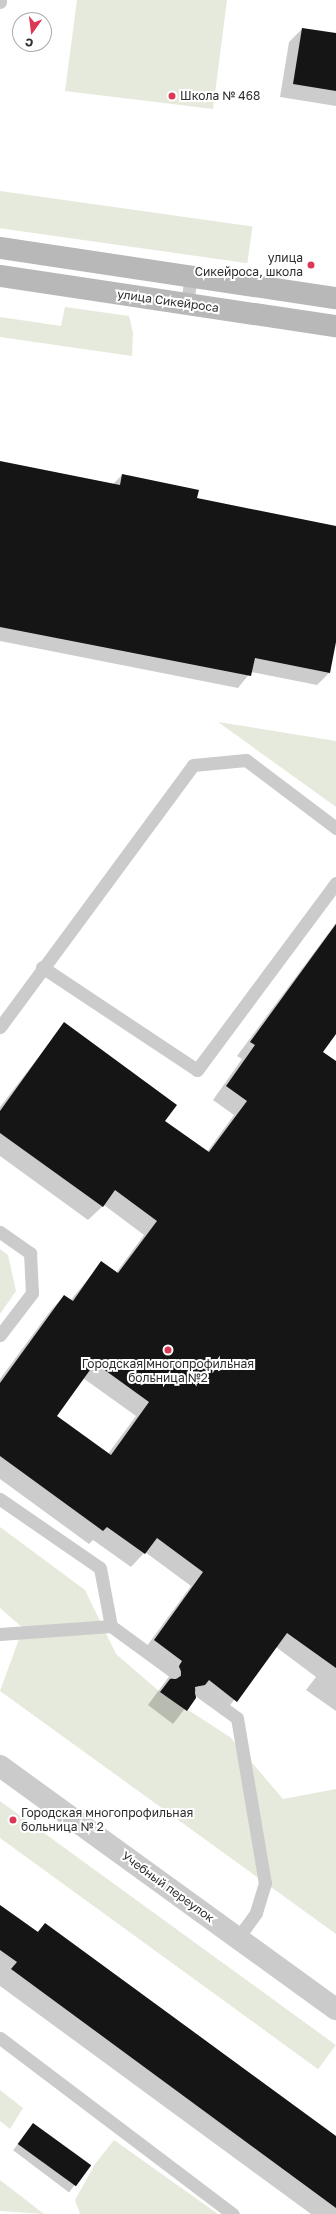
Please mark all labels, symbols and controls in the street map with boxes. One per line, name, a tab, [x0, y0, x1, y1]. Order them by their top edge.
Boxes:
north arrow	[12, 12, 52, 52]
text: С	[24, 36, 35, 50]
place label: Школа № 468	[180, 89, 260, 103]
marker: Школа № 468	[167, 91, 177, 101]
place label: улица Сикейроса, школа	[195, 251, 303, 279]
marker: улица Сикейроса, школа	[306, 260, 316, 270]
street label: улица Сикейроса	[116, 287, 220, 315]
marker: Городская многопрофильная больница №2	[162, 1344, 174, 1356]
place label: Городская многопрофильная больница №2	[82, 1357, 254, 1385]
place label: Городская многопрофильная больница № 2	[21, 1806, 193, 1834]
marker: Городская многопрофильная больница № 2	[8, 1815, 18, 1825]
street label: Учебный переулок	[119, 1849, 217, 1925]

